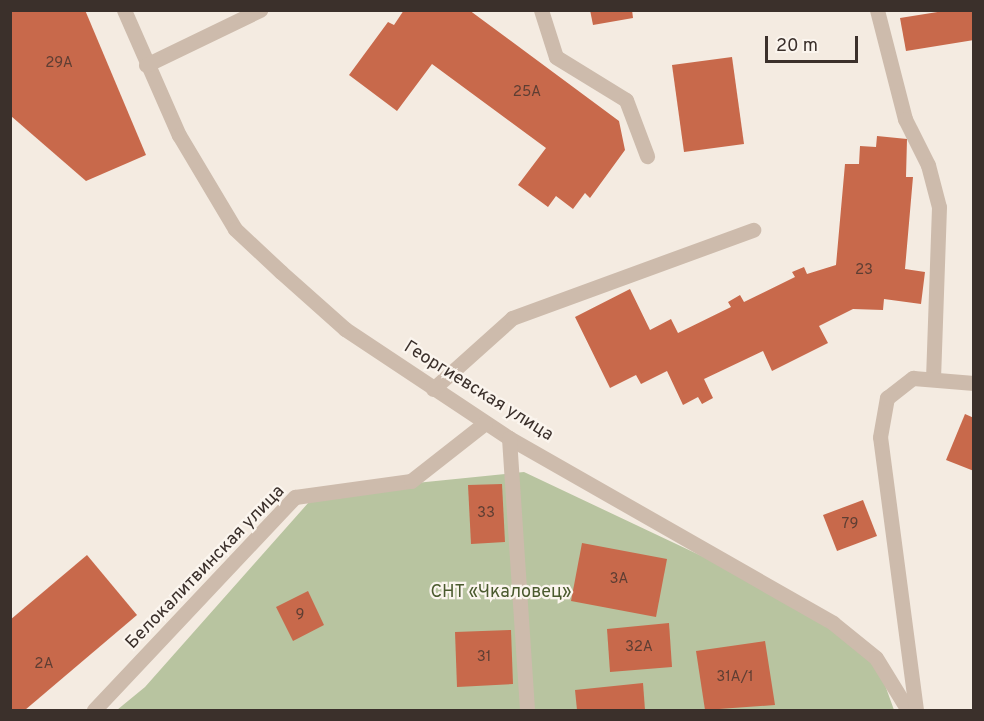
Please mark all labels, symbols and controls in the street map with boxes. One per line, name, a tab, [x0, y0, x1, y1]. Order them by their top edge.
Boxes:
scale bar	[768, 24, 861, 62]
text: 20 m	[776, 35, 818, 58]
house number: 29А	[45, 55, 73, 73]
house number: 25А	[513, 84, 541, 102]
house number: 23	[855, 262, 873, 280]
street label: Георгиевская улица	[399, 337, 557, 447]
street label: Белокалитвинская улица	[122, 482, 290, 654]
house number: 33	[477, 505, 495, 523]
house number: 79	[842, 516, 858, 534]
house number: 3А	[609, 571, 629, 589]
park label: СНТ «Чкаловец»	[430, 582, 572, 604]
house number: 9	[296, 607, 304, 625]
house number: 32А	[625, 639, 653, 657]
house number: 31	[477, 649, 491, 667]
house number: 2А	[34, 656, 54, 674]
house number: 31А/1	[716, 669, 754, 687]

